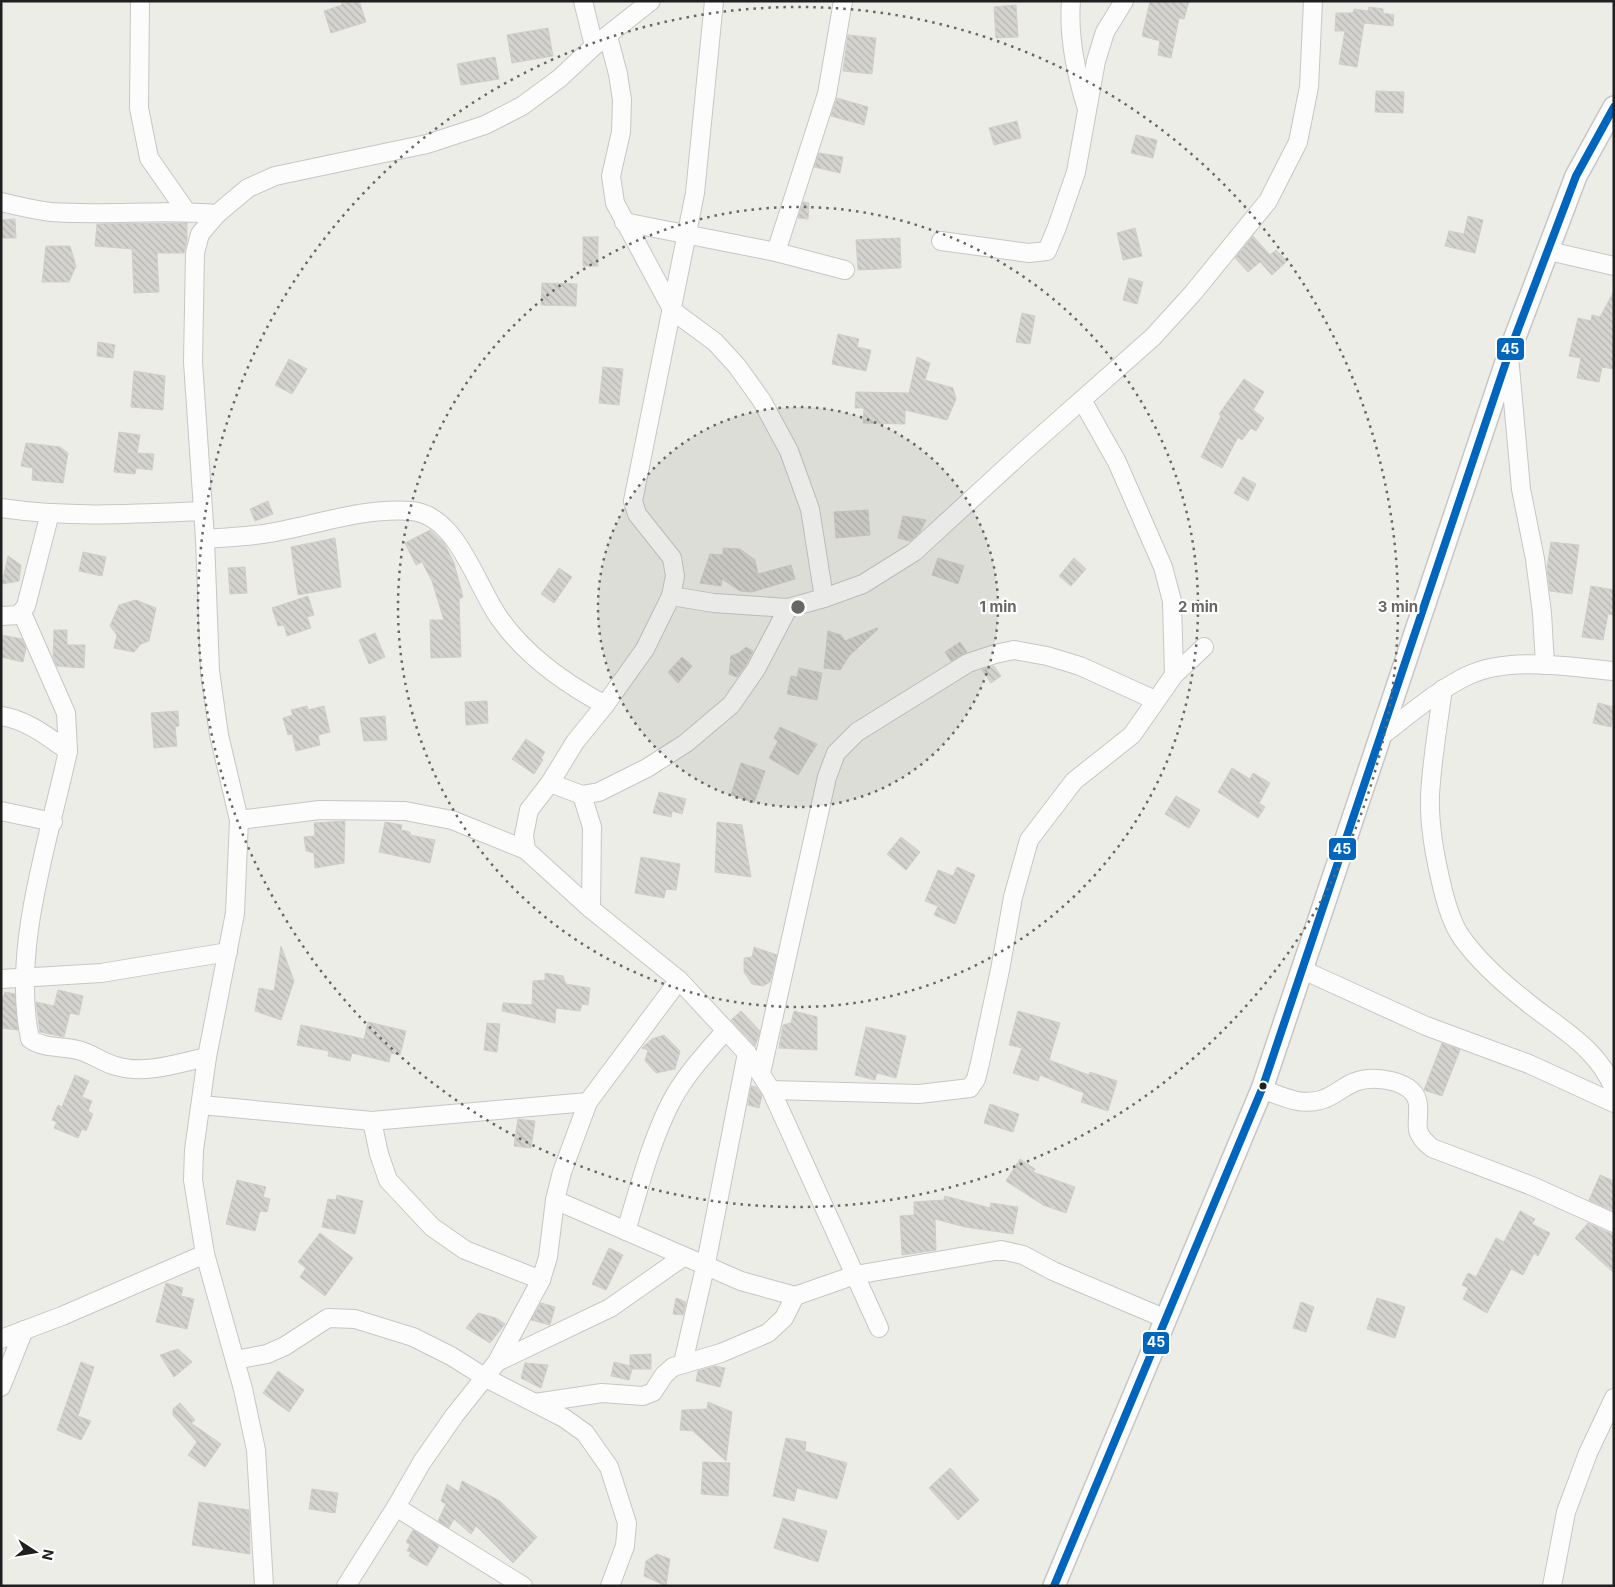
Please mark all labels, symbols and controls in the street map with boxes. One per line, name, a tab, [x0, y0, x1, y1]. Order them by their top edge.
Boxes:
line badge: 45	[1496, 337, 1525, 361]
text: 45	[1501, 340, 1519, 357]
text: 1 min	[979, 597, 1017, 616]
text: 2 min	[1178, 597, 1218, 616]
text: 3 min	[1378, 597, 1418, 616]
centre of rings	[789, 598, 807, 616]
line badge: 45	[1328, 837, 1357, 861]
text: 45	[1333, 840, 1351, 857]
unlabelled marker	[1258, 1081, 1268, 1091]
line badge: 45	[1142, 1331, 1170, 1355]
text: 45	[1147, 1333, 1165, 1350]
north arrow	[10, 1527, 60, 1577]
text: N	[39, 1548, 58, 1562]

